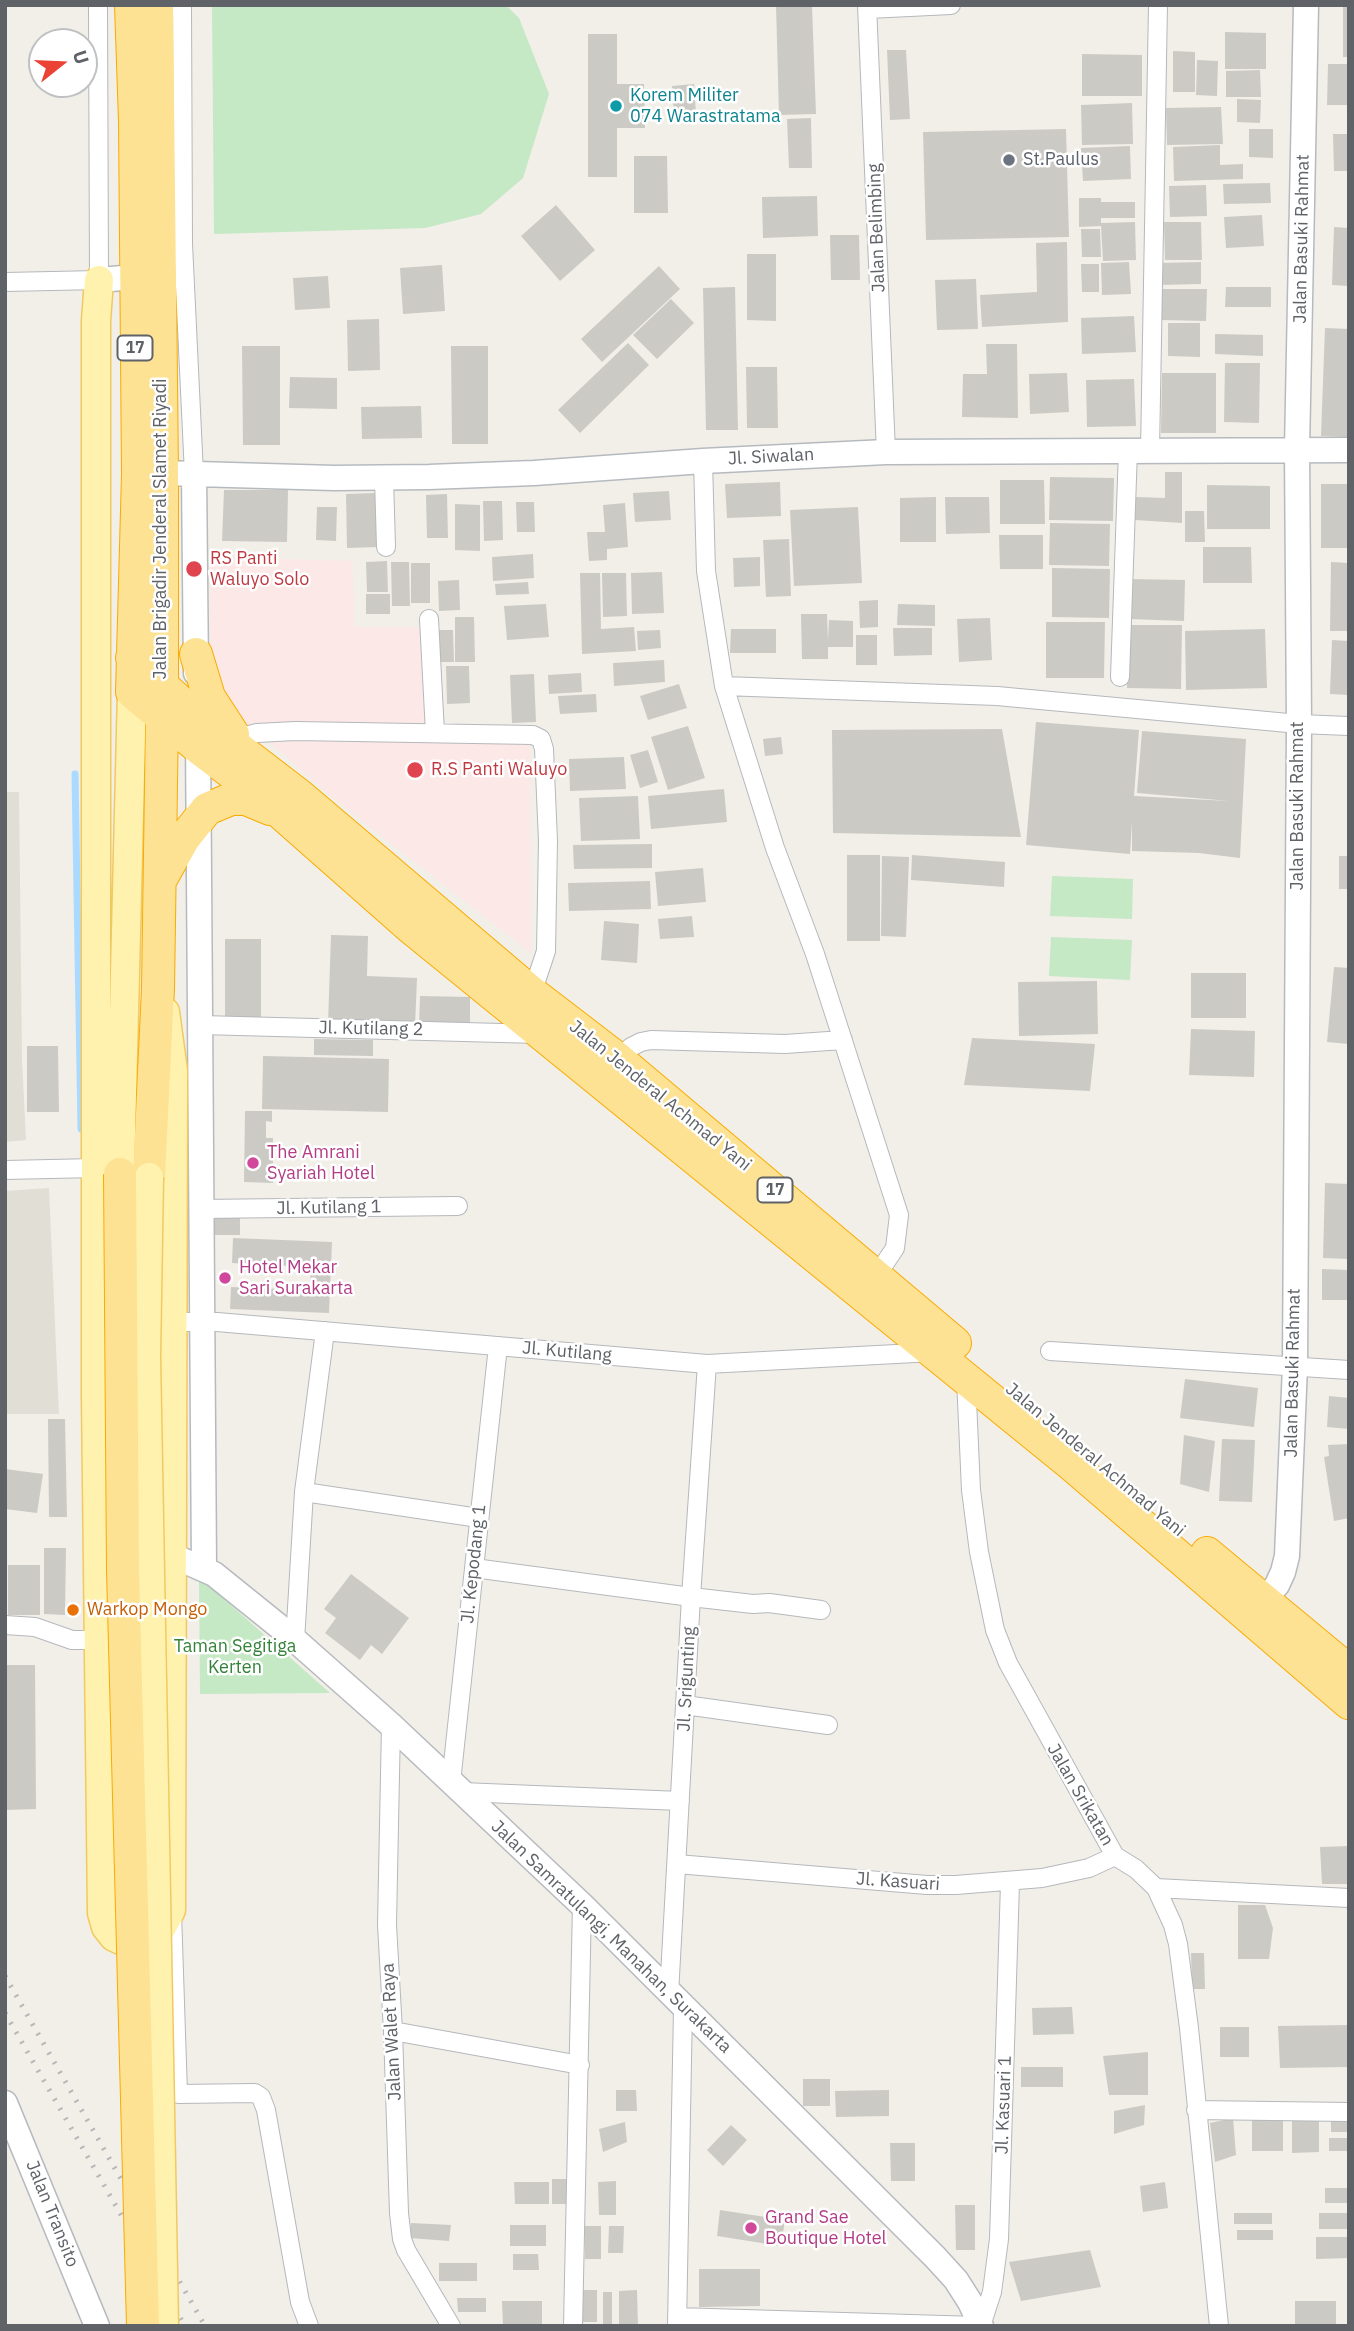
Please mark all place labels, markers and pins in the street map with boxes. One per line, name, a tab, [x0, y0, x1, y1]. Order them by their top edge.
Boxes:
place label: Korem Militer 074 Warastratama	[630, 85, 781, 128]
marker: Korem Militer 074 Warastratama	[608, 98, 624, 114]
place label: St.Paulus	[1023, 149, 1099, 171]
marker: St.Paulus	[1001, 152, 1017, 168]
place label: RS Panti Waluyo Solo	[210, 548, 309, 590]
marker: RS Panti Waluyo Solo	[184, 559, 204, 579]
place label: R.S Panti Waluyo	[431, 759, 567, 781]
marker: R.S Panti Waluyo	[405, 760, 425, 780]
place label: The Amrani Syariah Hotel	[267, 1142, 375, 1184]
marker: The Amrani Syariah Hotel	[245, 1155, 261, 1171]
place label: Hotel Mekar Sari Surakarta	[239, 1257, 353, 1300]
marker: Hotel Mekar Sari Surakarta	[217, 1270, 233, 1286]
place label: Warkop Mongo	[87, 1599, 207, 1621]
marker: Warkop Mongo	[65, 1602, 81, 1618]
place label: Grand Sae Boutique Hotel	[765, 2207, 886, 2250]
marker: Grand Sae Boutique Hotel	[743, 2220, 759, 2236]

